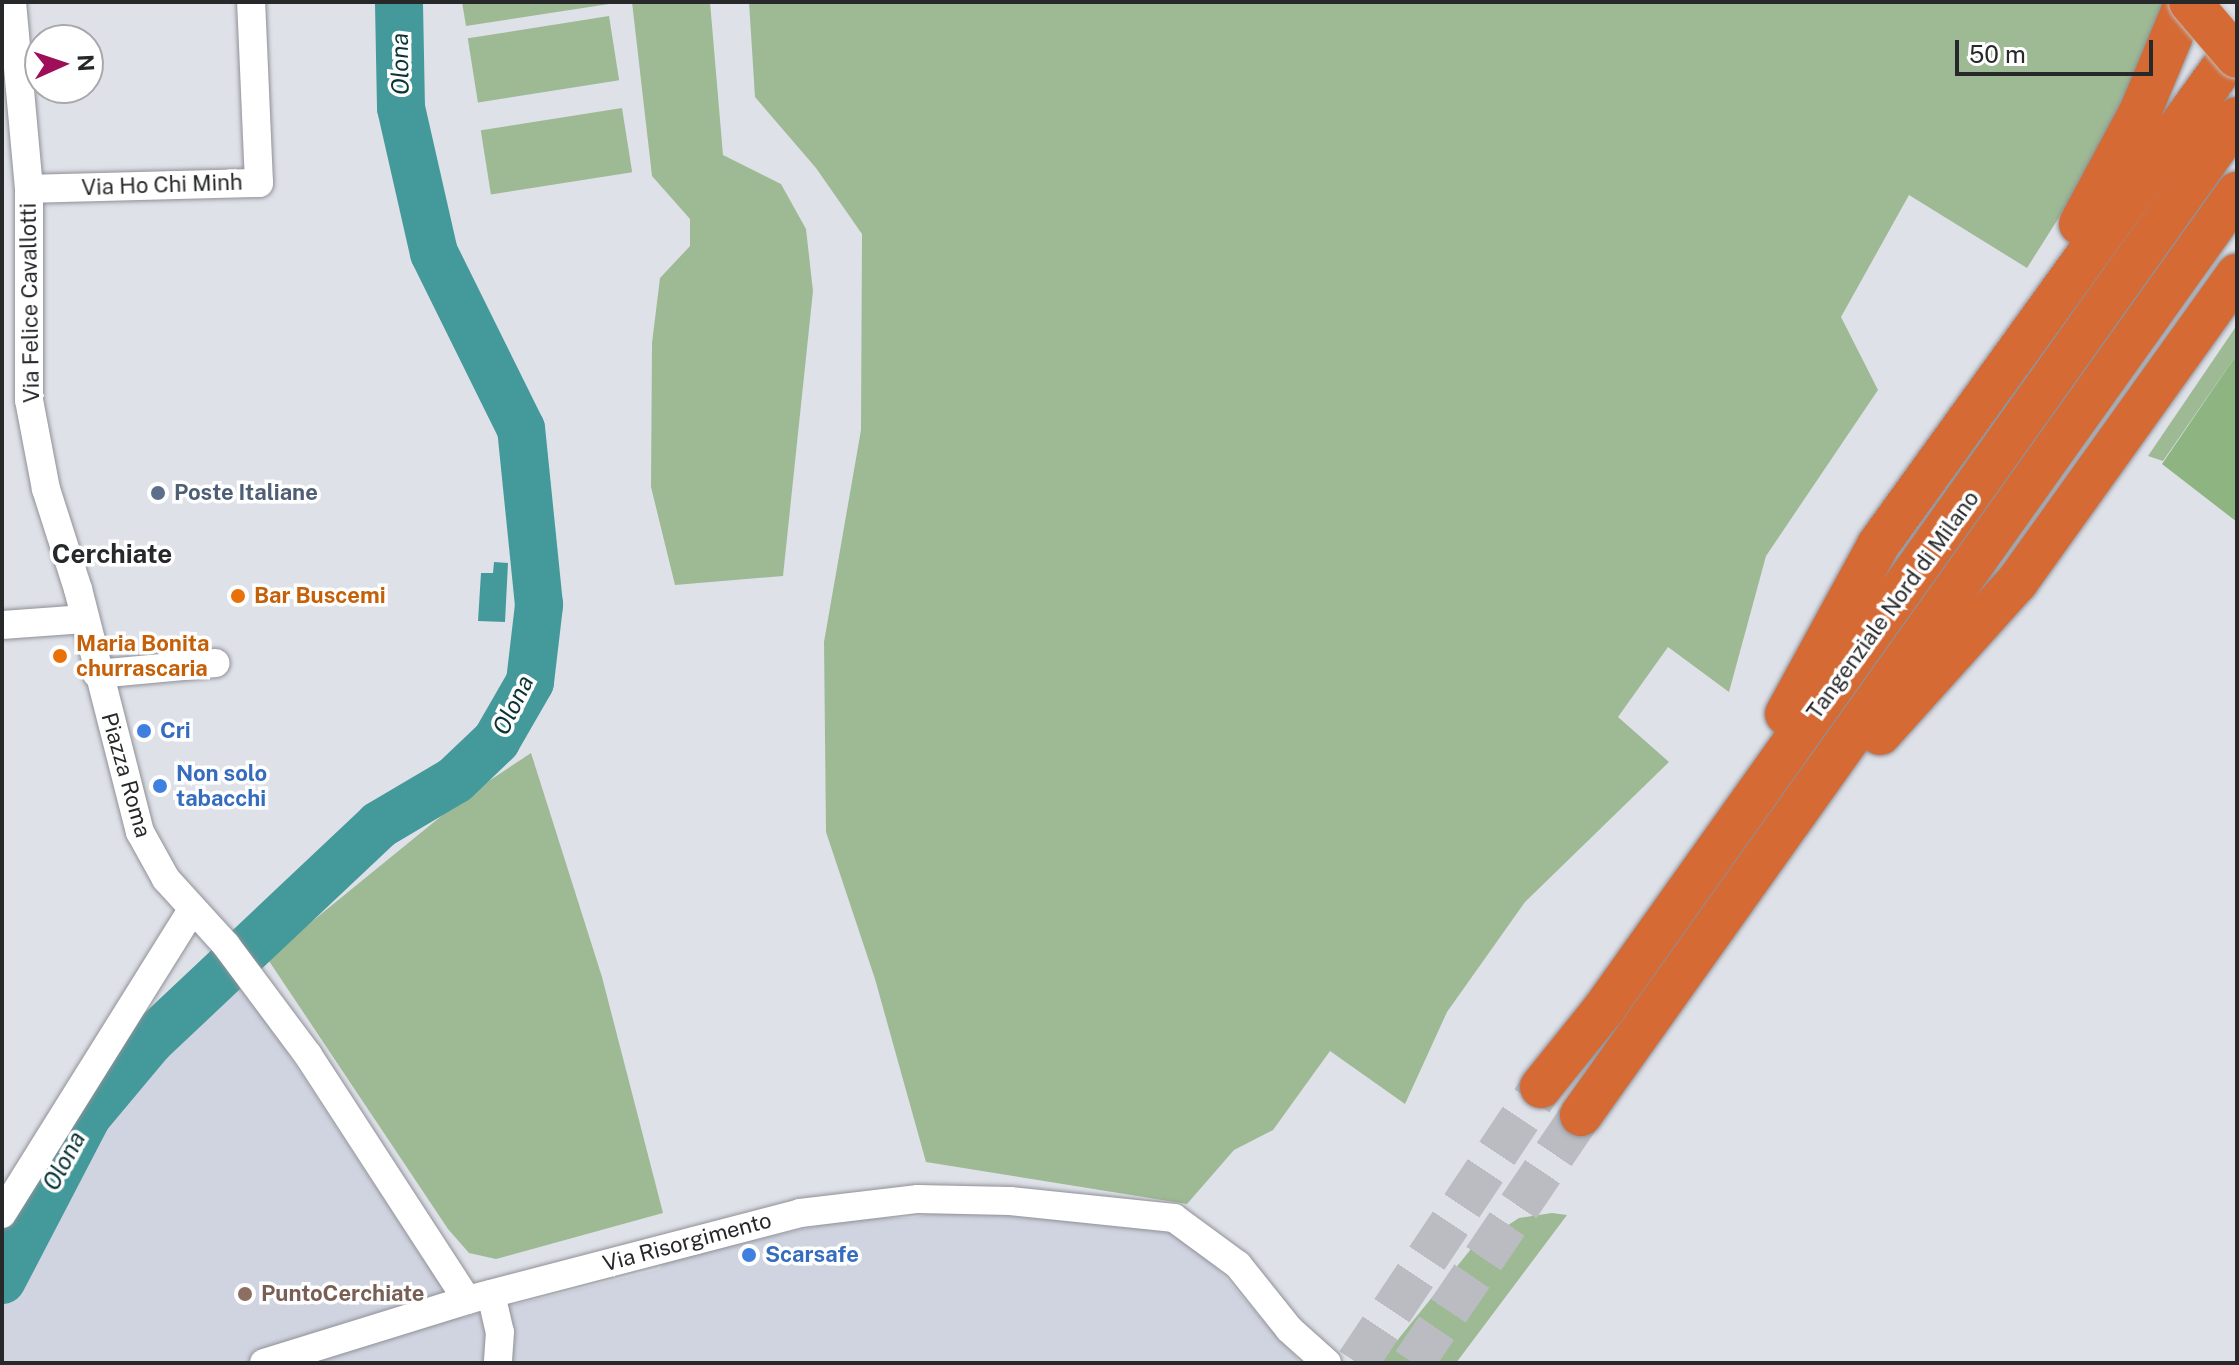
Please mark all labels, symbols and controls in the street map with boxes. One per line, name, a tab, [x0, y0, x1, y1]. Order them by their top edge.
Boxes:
north arrow	[24, 24, 104, 104]
scale bar	[1959, 24, 2157, 74]
water label: Olona	[385, 33, 415, 95]
text: 50 m	[1969, 40, 2026, 68]
text: N	[73, 54, 99, 72]
street label: Via Ho Chi Minh	[81, 169, 243, 201]
street label: Via Felice Cavallotti	[15, 203, 45, 403]
place label: Poste Italiane	[174, 480, 318, 506]
marker: Poste Italiane	[149, 484, 167, 502]
street label: Tangenziale Nord di Milano	[1801, 486, 1985, 724]
district label: Cerchiate	[52, 538, 172, 570]
place label: Bar Buscemi	[254, 583, 386, 609]
marker: Bar Buscemi	[229, 587, 247, 605]
place label: Maria Bonita churrascaria	[76, 630, 209, 682]
marker: Maria Bonita churrascaria	[51, 647, 69, 665]
water label: Olona	[486, 671, 540, 739]
street label: Piazza Roma	[96, 710, 156, 840]
place label: Cri	[160, 718, 191, 744]
marker: Cri	[135, 722, 153, 740]
place label: Non solo tabacchi	[176, 760, 267, 812]
marker: Non solo tabacchi	[151, 777, 169, 795]
water label: Olona	[37, 1127, 91, 1195]
street label: Via Risorgimento	[600, 1207, 774, 1277]
place label: Scarsafe	[765, 1242, 859, 1268]
marker: Scarsafe	[740, 1246, 758, 1264]
place label: PuntoCerchiate	[261, 1281, 425, 1307]
marker: PuntoCerchiate	[236, 1285, 254, 1303]

